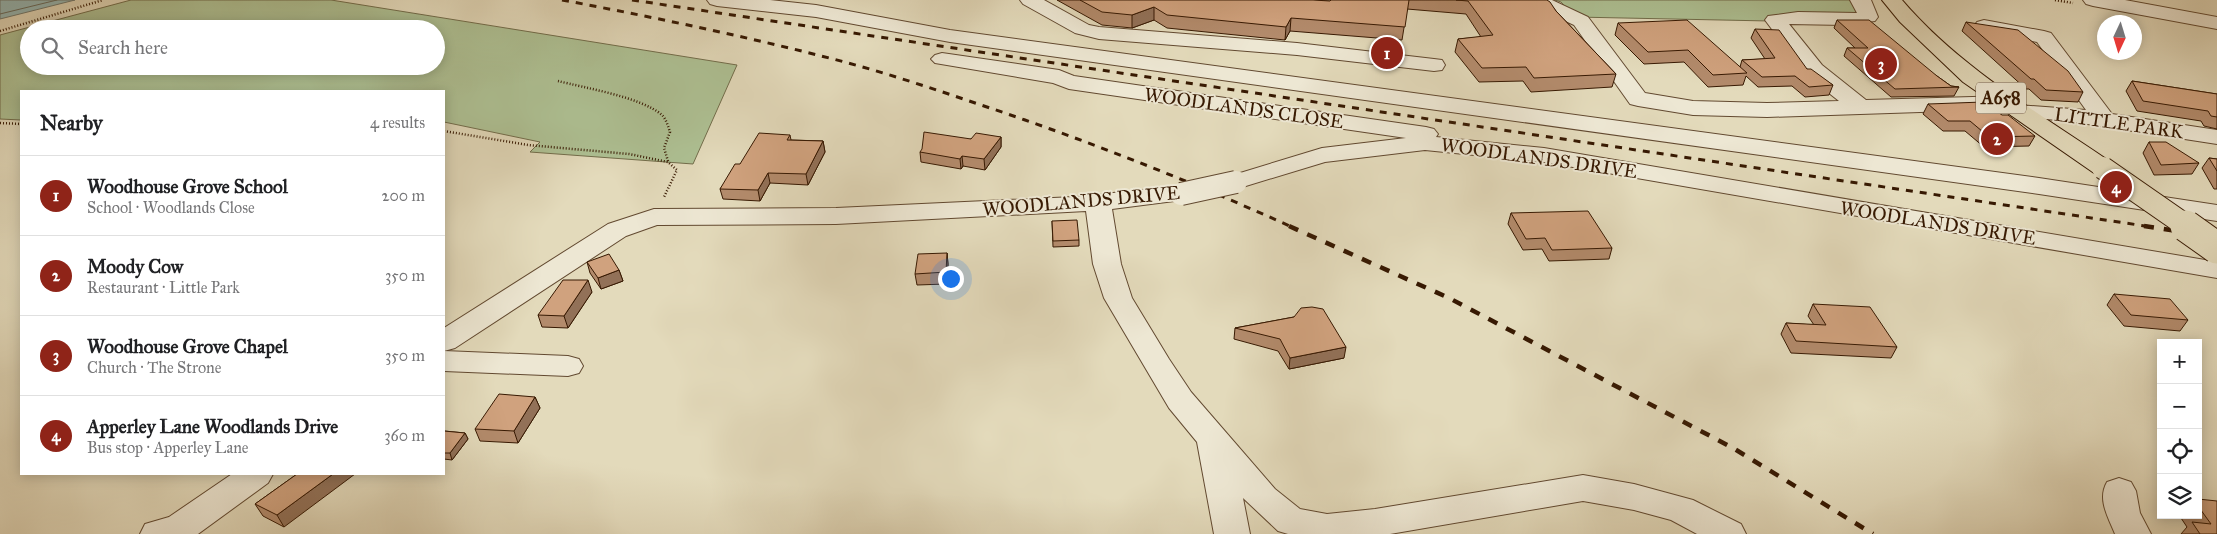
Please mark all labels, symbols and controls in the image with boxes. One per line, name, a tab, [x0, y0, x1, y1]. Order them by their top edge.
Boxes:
north arrow	[2097, 15, 2142, 60]
search box	[20, 20, 445, 75]
icon: search	[38, 34, 66, 62]
pin: 1	[1371, 34, 1403, 72]
text: Search here	[78, 36, 168, 59]
pin: 3	[1865, 45, 1897, 83]
road number: A658	[1976, 82, 2026, 114]
street label: WOODLANDS CLOSE	[1143, 83, 1345, 133]
street label: LITTLE PARK	[2053, 103, 2186, 144]
text: Nearby	[40, 110, 103, 136]
text: 4 results	[370, 113, 425, 132]
pin: 2	[1981, 120, 2013, 158]
street label: WOODLANDS DRIVE	[1439, 133, 1639, 183]
pin: 4	[2100, 168, 2132, 206]
text: Woodhouse Grove School	[87, 175, 288, 198]
street label: WOODLANDS DRIVE	[981, 181, 1181, 221]
text: 1	[53, 186, 59, 205]
text: 200 m	[382, 186, 425, 205]
street label: WOODLANDS DRIVE	[1838, 196, 2038, 250]
text: School · Woodlands Close	[87, 198, 255, 217]
text: Moody Cow	[87, 255, 183, 278]
text: 2	[52, 266, 60, 285]
text: 350 m	[385, 266, 425, 285]
your location	[938, 266, 964, 292]
text: Restaurant · Little Park	[87, 278, 240, 297]
text: Woodhouse Grove Chapel	[87, 335, 288, 358]
map controls	[2157, 339, 2202, 519]
button: +	[2157, 339, 2202, 384]
text: 3	[53, 346, 59, 365]
text: 350 m	[385, 346, 425, 365]
text: Church · The Strone	[87, 358, 221, 377]
button: −	[2157, 384, 2202, 429]
text: Apperley Lane Woodlands Drive	[87, 415, 338, 438]
text: 4	[52, 426, 60, 445]
text: 360 m	[384, 426, 425, 445]
button: locate	[2157, 429, 2202, 474]
text: Bus stop · Apperley Lane	[87, 438, 249, 457]
button: layers	[2157, 474, 2202, 519]

